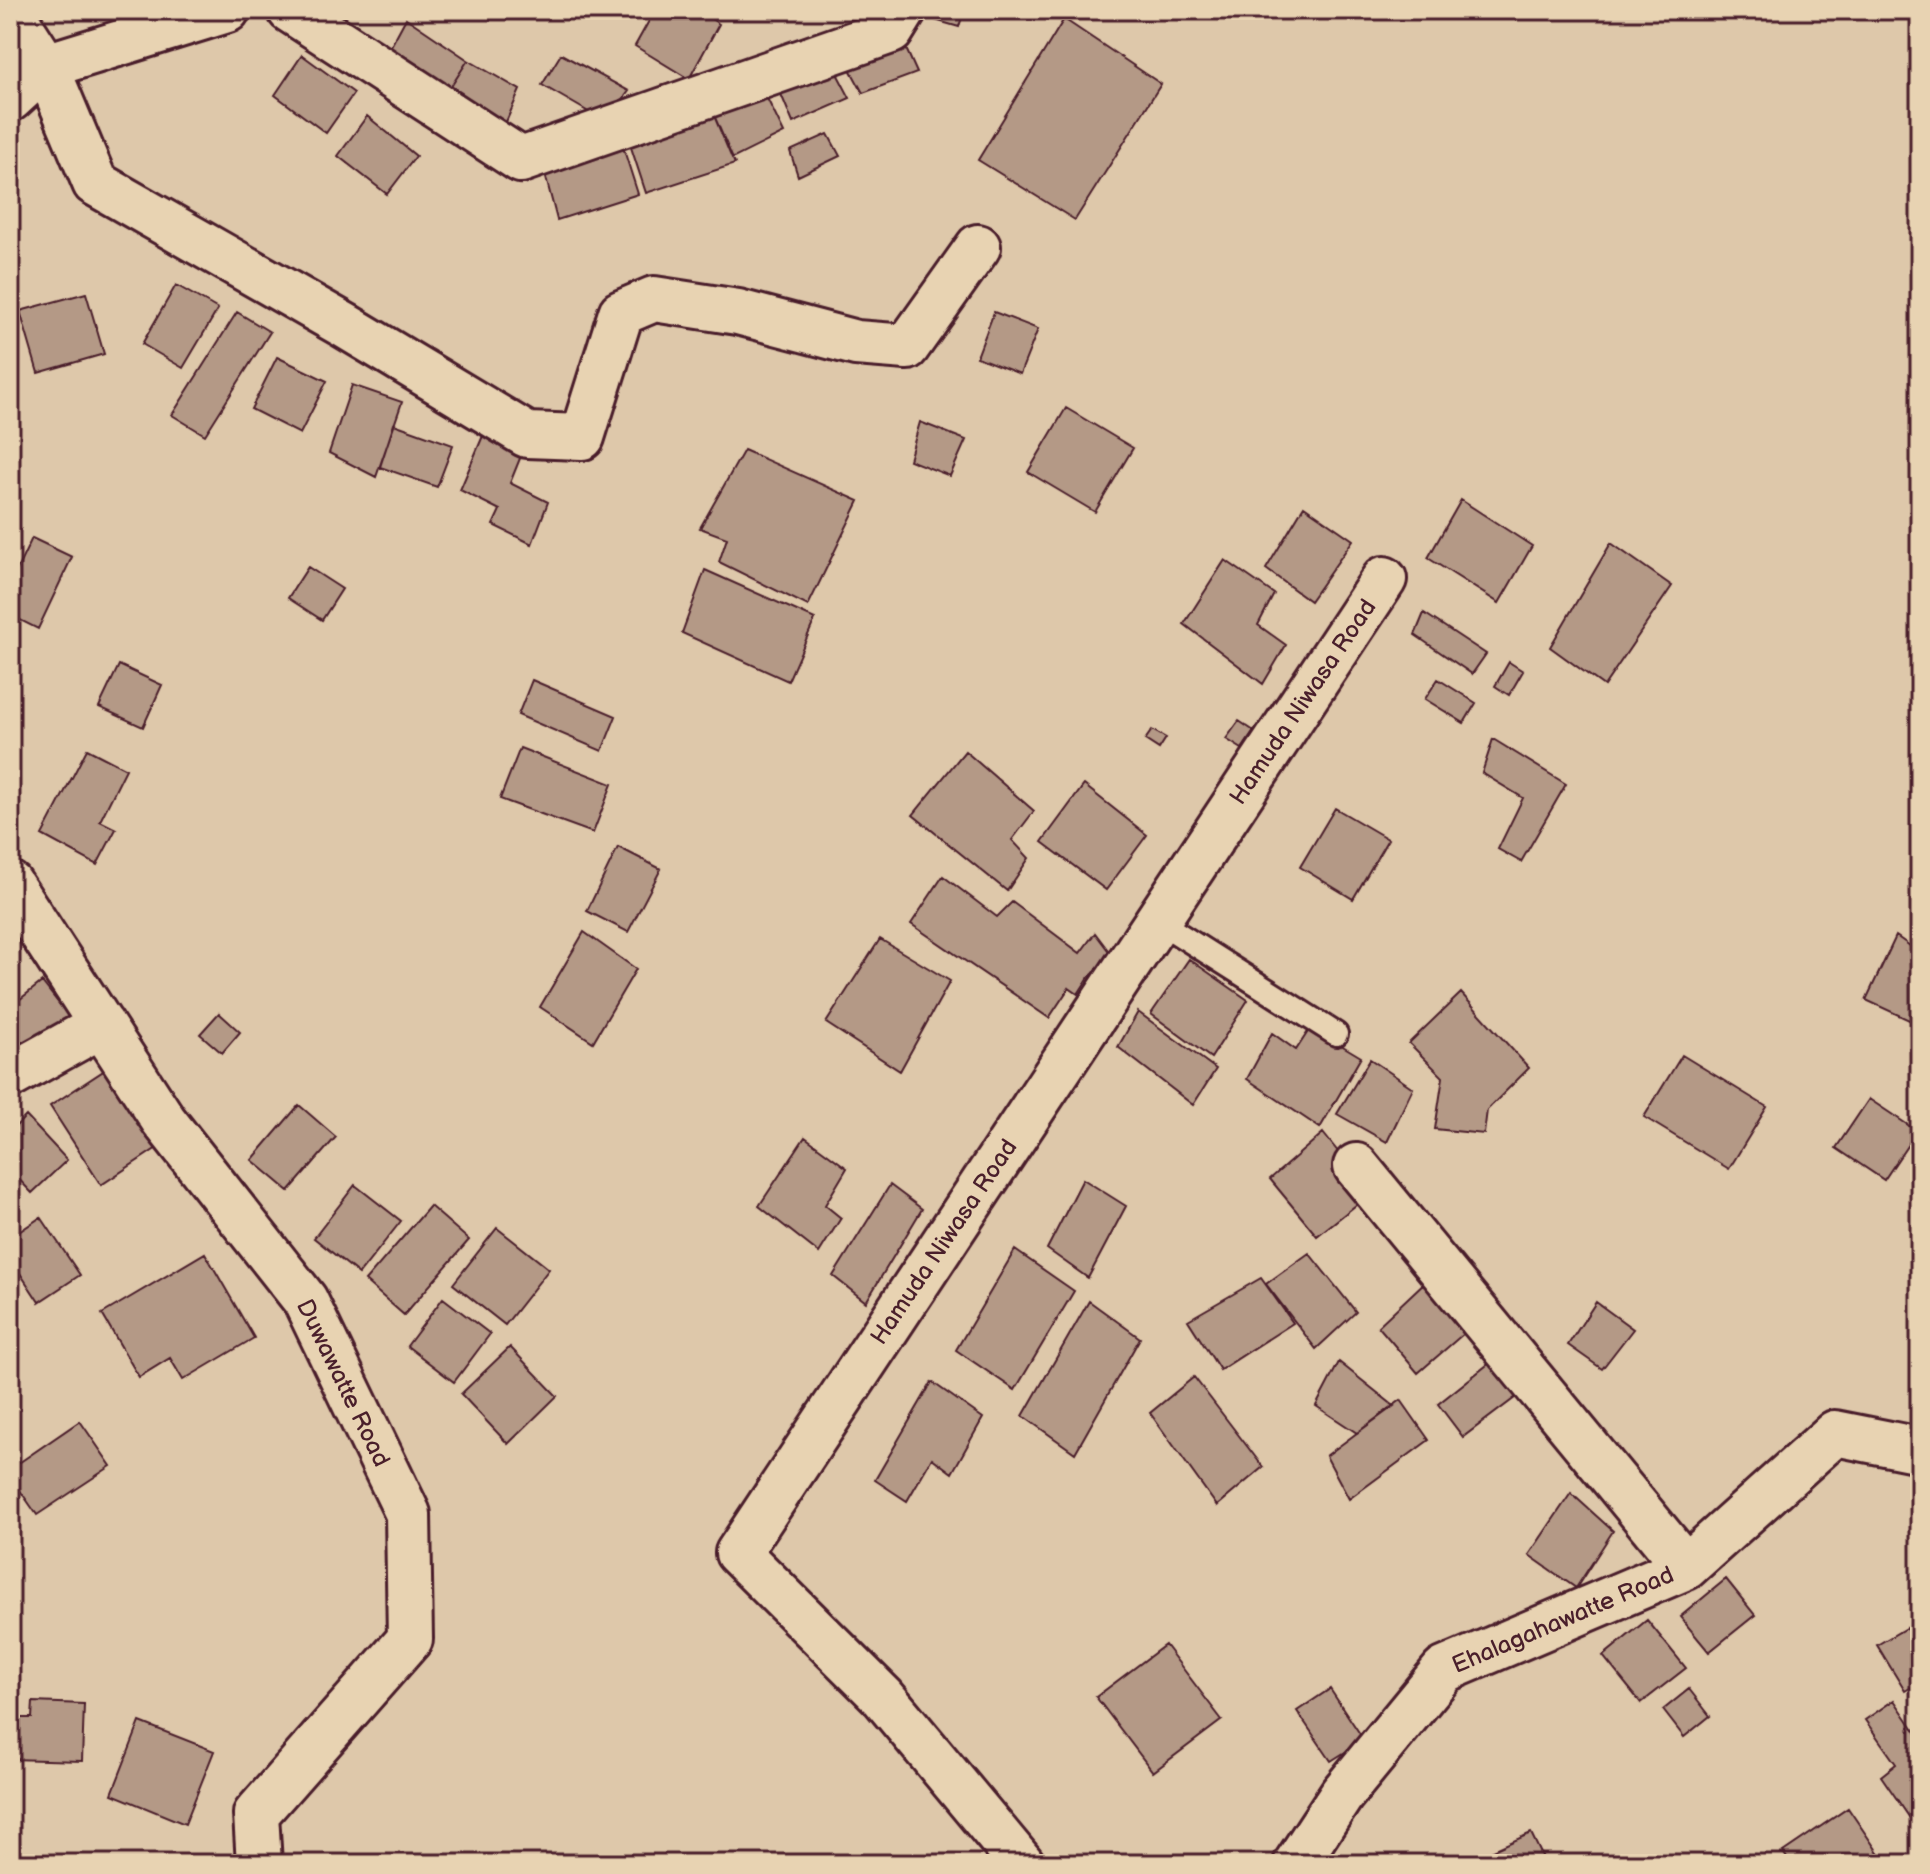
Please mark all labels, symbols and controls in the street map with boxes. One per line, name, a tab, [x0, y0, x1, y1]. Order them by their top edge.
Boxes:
street label: Hamuda Niwasa Road	[1224, 594, 1382, 810]
street label: Hamuda Niwasa Road	[865, 1134, 1023, 1350]
street label: Duwawatte Road	[290, 1295, 396, 1471]
street label: Ehalagahawatte Road	[1448, 1560, 1678, 1680]

